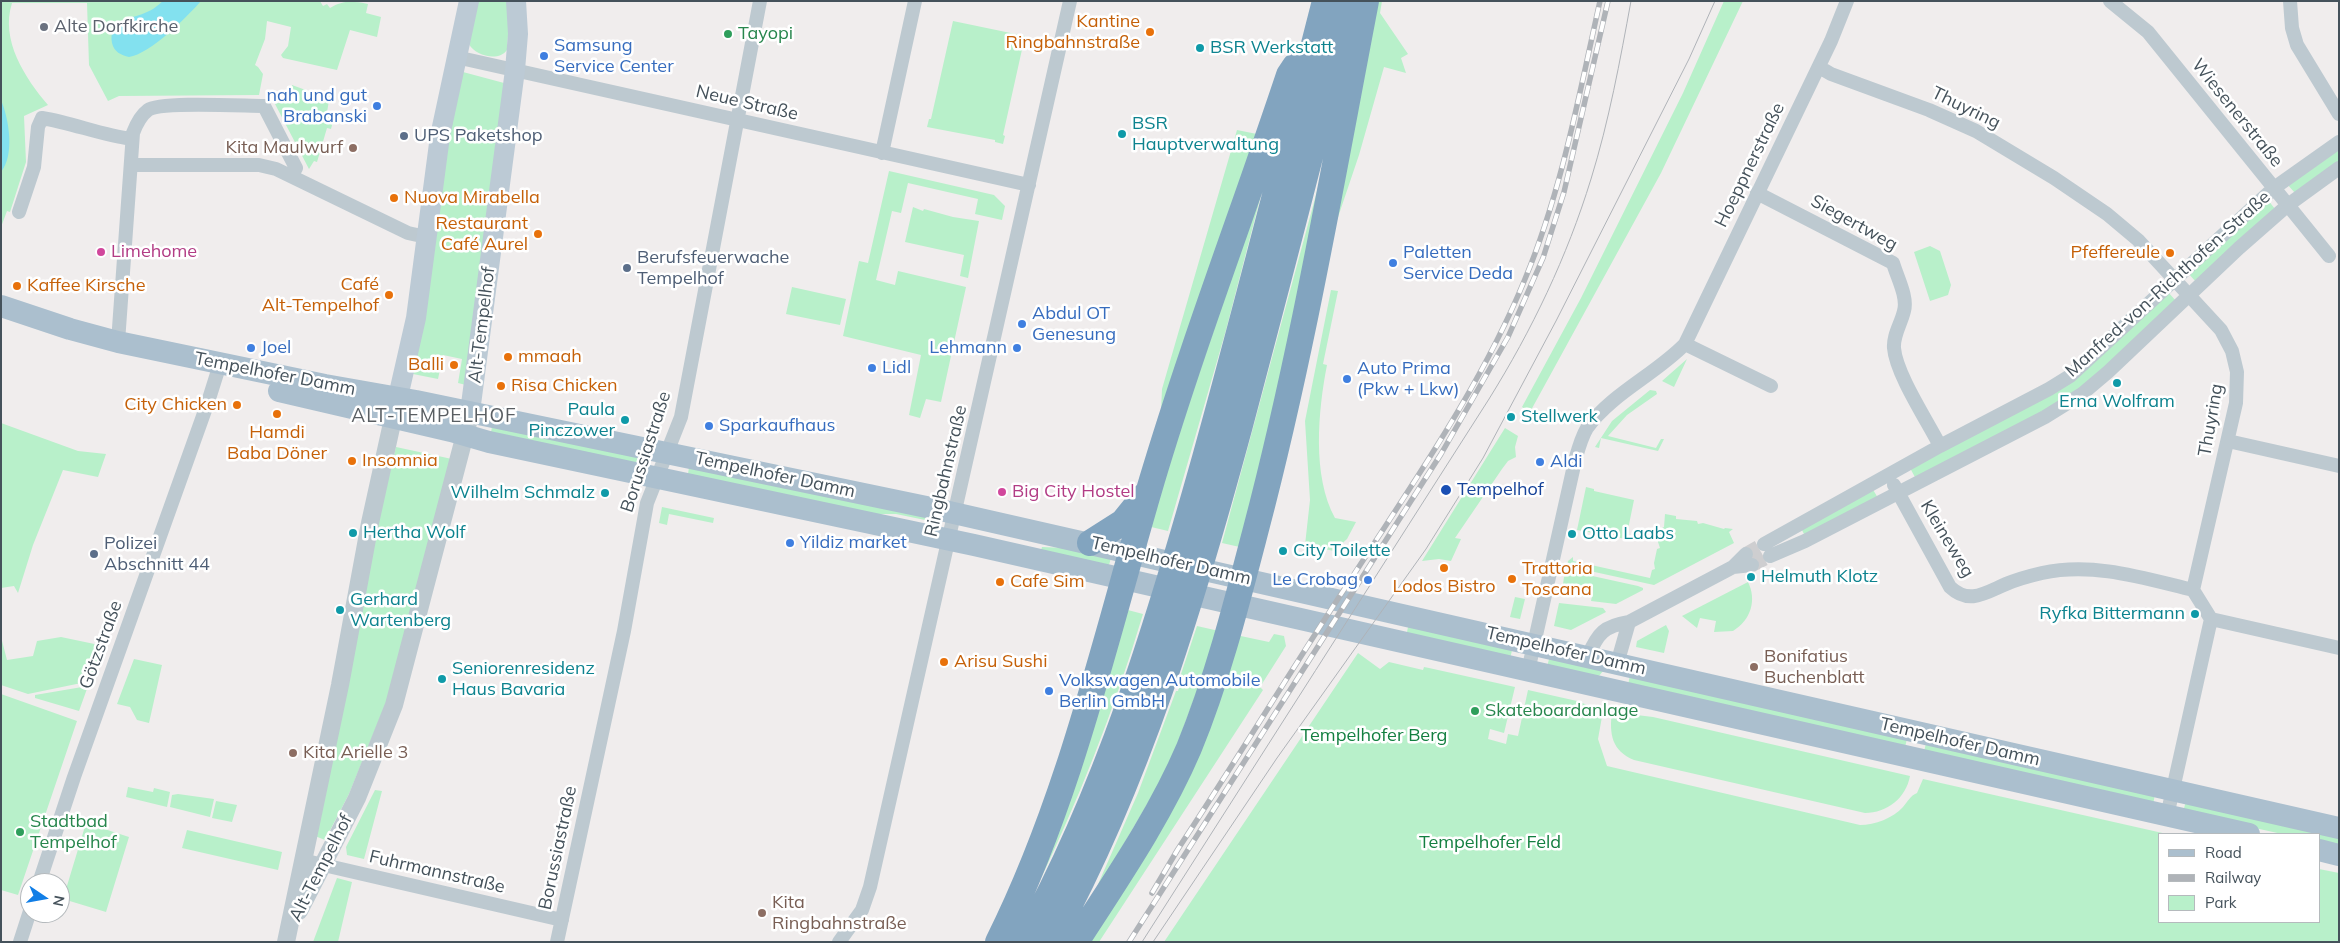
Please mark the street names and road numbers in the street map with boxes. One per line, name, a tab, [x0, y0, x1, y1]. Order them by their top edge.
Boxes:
street label: Wiesenerstraße	[2187, 54, 2287, 172]
street label: Neue Straße	[694, 81, 800, 125]
street label: Thuyring	[1928, 82, 2004, 134]
street label: Hoeppnerstraße	[1711, 99, 1789, 231]
street label: Manfred-von-Richthofen-Straße	[2061, 186, 2275, 382]
street label: Siegertweg	[1807, 190, 1901, 256]
street label: Alt-Tempelhof	[464, 265, 500, 385]
street label: Tempelhofer Damm	[193, 348, 357, 400]
street label: Thuyring	[2194, 382, 2228, 458]
street label: Borussiastraße	[616, 389, 676, 515]
street label: Ringbahnstraße	[920, 403, 972, 539]
street label: Tempelhofer Damm	[693, 447, 857, 503]
street label: Kleineweg	[1916, 497, 1978, 581]
street label: Tempelhofer Damm	[1089, 532, 1253, 590]
street label: Götzstraße	[75, 598, 127, 692]
street label: Tempelhofer Damm	[1484, 622, 1648, 680]
street label: Tempelhofer Damm	[1878, 713, 2042, 771]
street label: Borussiastraße	[534, 784, 582, 912]
street label: Alt-Tempelhof	[285, 811, 357, 925]
street label: Fuhrmannstraße	[367, 846, 507, 898]

